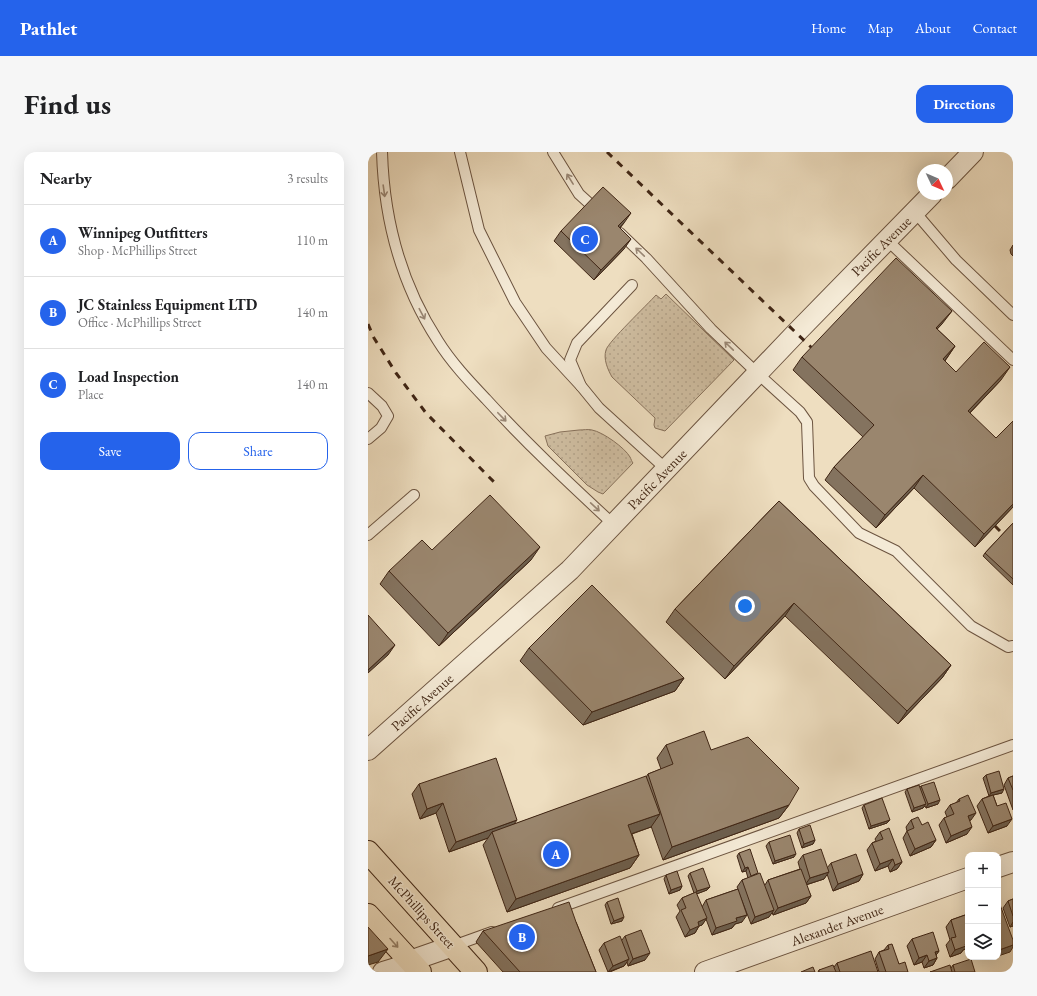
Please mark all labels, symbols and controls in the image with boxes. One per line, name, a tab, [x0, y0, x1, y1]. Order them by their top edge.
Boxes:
text: Pathlet	[20, 16, 77, 41]
text: Home	[811, 19, 846, 37]
text: Map	[868, 19, 893, 37]
text: About	[915, 19, 951, 37]
text: Contact	[973, 19, 1017, 37]
button: Directions	[916, 85, 1013, 123]
text: Find us	[24, 86, 111, 122]
north arrow	[917, 164, 953, 200]
text: Nearby	[40, 167, 92, 189]
text: 3 results	[287, 170, 328, 187]
one-way arrow	[566, 174, 574, 185]
one-way arrow	[380, 184, 388, 197]
street label: Pacific Avenue	[847, 212, 915, 280]
text: Winnipeg Outfitters	[78, 223, 208, 242]
pin: C	[572, 224, 598, 254]
text: A	[48, 232, 58, 249]
text: 110 m	[297, 232, 328, 249]
text: Shop · McPhillips Street	[78, 242, 197, 259]
one-way arrow	[635, 247, 645, 257]
text: JC Stainless Equipment LTD	[78, 295, 257, 314]
text: B	[49, 304, 57, 321]
text: 140 m	[297, 304, 328, 321]
one-way arrow	[419, 308, 427, 320]
text: Office · McPhillips Street	[78, 314, 201, 331]
one-way arrow	[724, 341, 734, 351]
text: Load Inspection	[78, 367, 179, 386]
text: C	[48, 376, 58, 393]
text: 140 m	[297, 376, 328, 393]
text: Place	[78, 386, 104, 403]
one-way arrow	[497, 412, 507, 422]
button: Save	[40, 432, 180, 470]
button: Share	[188, 432, 328, 470]
street label: Pacific Avenue	[624, 444, 691, 513]
one-way arrow	[590, 502, 600, 512]
your location	[735, 596, 755, 616]
street label: Pacific Avenue	[387, 669, 457, 735]
pin: A	[543, 839, 569, 869]
map controls	[965, 852, 1001, 960]
button: +	[965, 852, 1001, 888]
street label: McPhillips Street	[385, 872, 460, 953]
button: −	[965, 888, 1001, 924]
street label: Alexander Avenue	[787, 900, 886, 950]
pin: B	[509, 922, 535, 952]
button: layers	[965, 924, 1001, 960]
one-way arrow	[389, 938, 398, 948]

